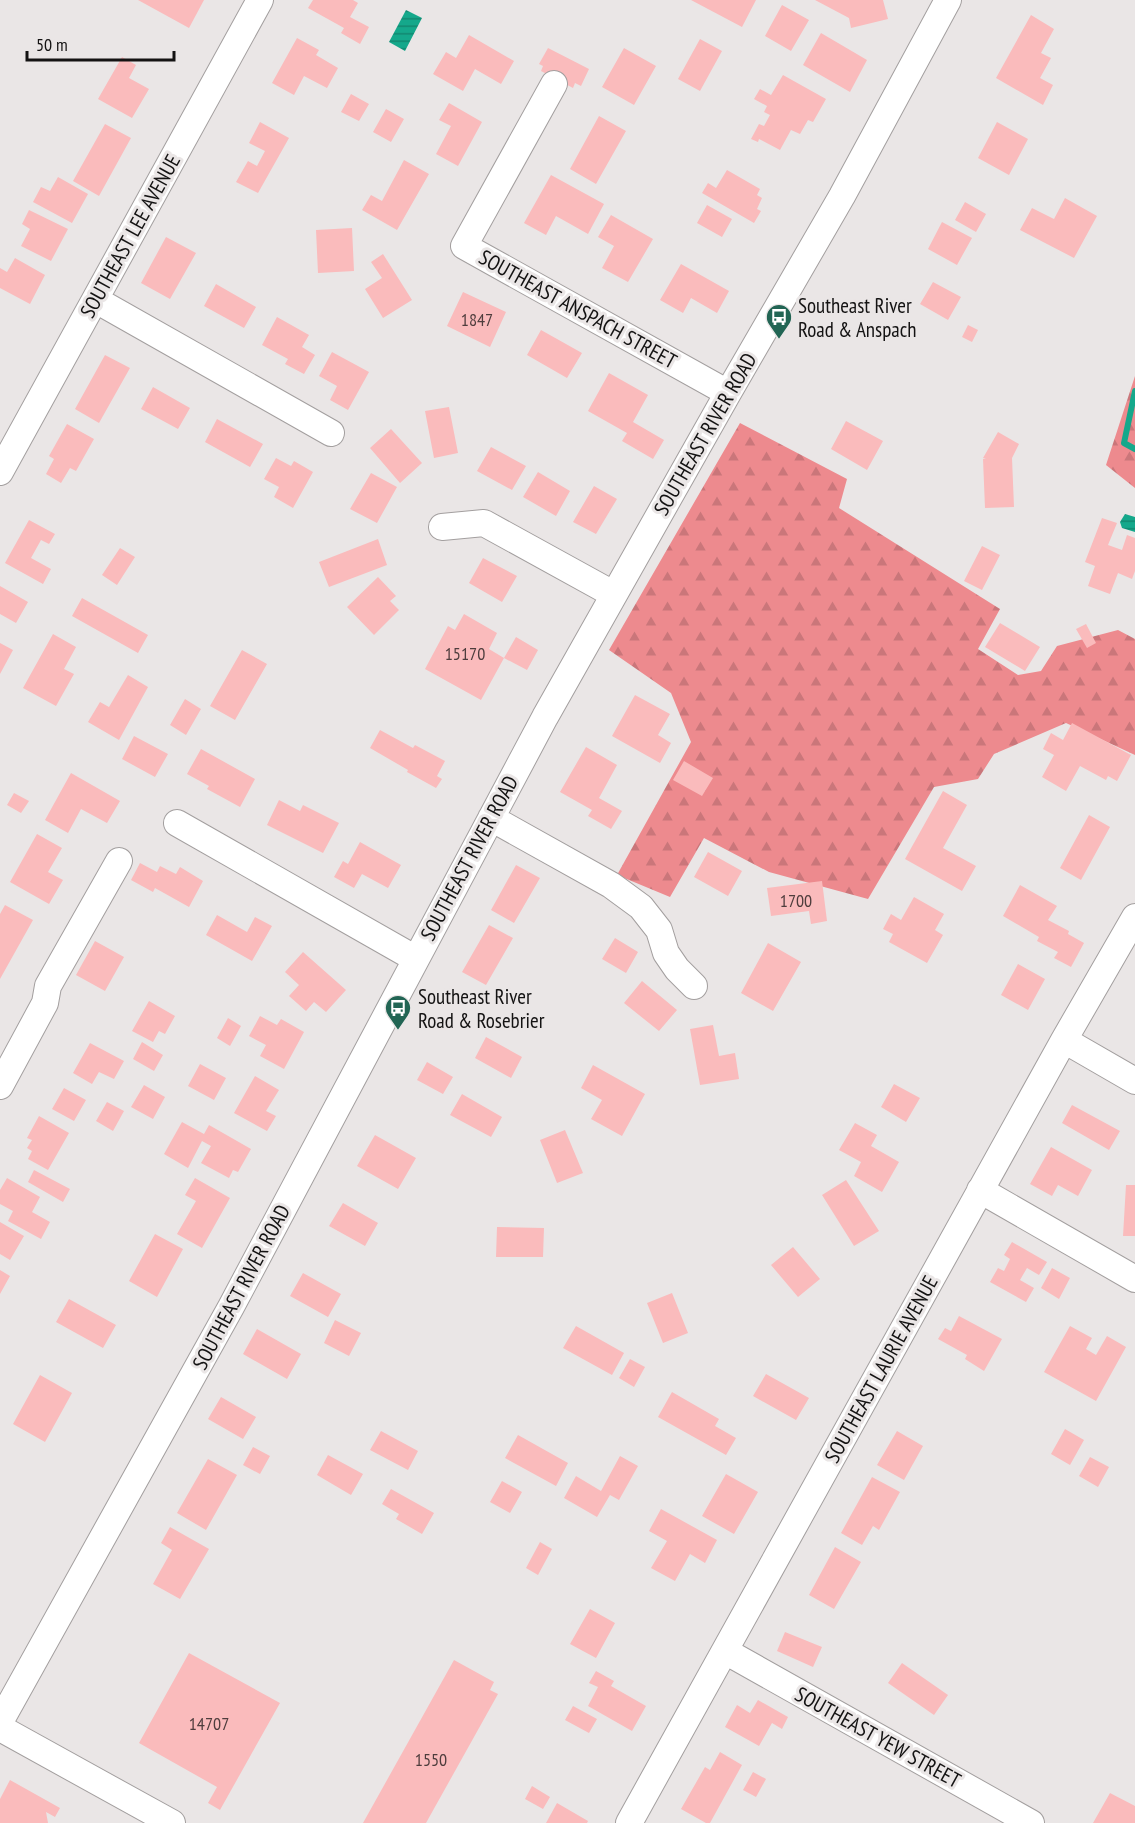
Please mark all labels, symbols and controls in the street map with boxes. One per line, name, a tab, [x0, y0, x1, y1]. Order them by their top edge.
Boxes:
scale bar	[27, 24, 174, 62]
text: 50 m	[36, 33, 68, 56]
street label: SOUTHEAST LEE AVENUE	[74, 149, 186, 323]
street label: SOUTHEAST ANSPACH STREET	[474, 243, 682, 375]
place label: Southeast River Road & Anspach	[798, 292, 916, 343]
bus stop icon: Southeast River Road & Anspach	[764, 302, 794, 340]
house number: 1847	[461, 308, 493, 331]
street label: SOUTHEAST RIVER ROAD	[648, 348, 762, 520]
house number: 15170	[445, 642, 485, 665]
street label: SOUTHEAST RIVER ROAD	[414, 771, 524, 945]
house number: 1700	[780, 889, 812, 912]
place label: Southeast River Road & Rosebrier	[418, 983, 545, 1034]
bus stop icon: Southeast River Road & Rosebrier	[383, 993, 413, 1031]
street label: SOUTHEAST RIVER ROAD	[186, 1200, 296, 1374]
street label: SOUTHEAST LAURIE AVENUE	[818, 1271, 944, 1467]
street label: SOUTHEAST YEW STREET	[790, 1680, 966, 1794]
house number: 14707	[189, 1712, 229, 1735]
house number: 1550	[415, 1748, 447, 1771]

